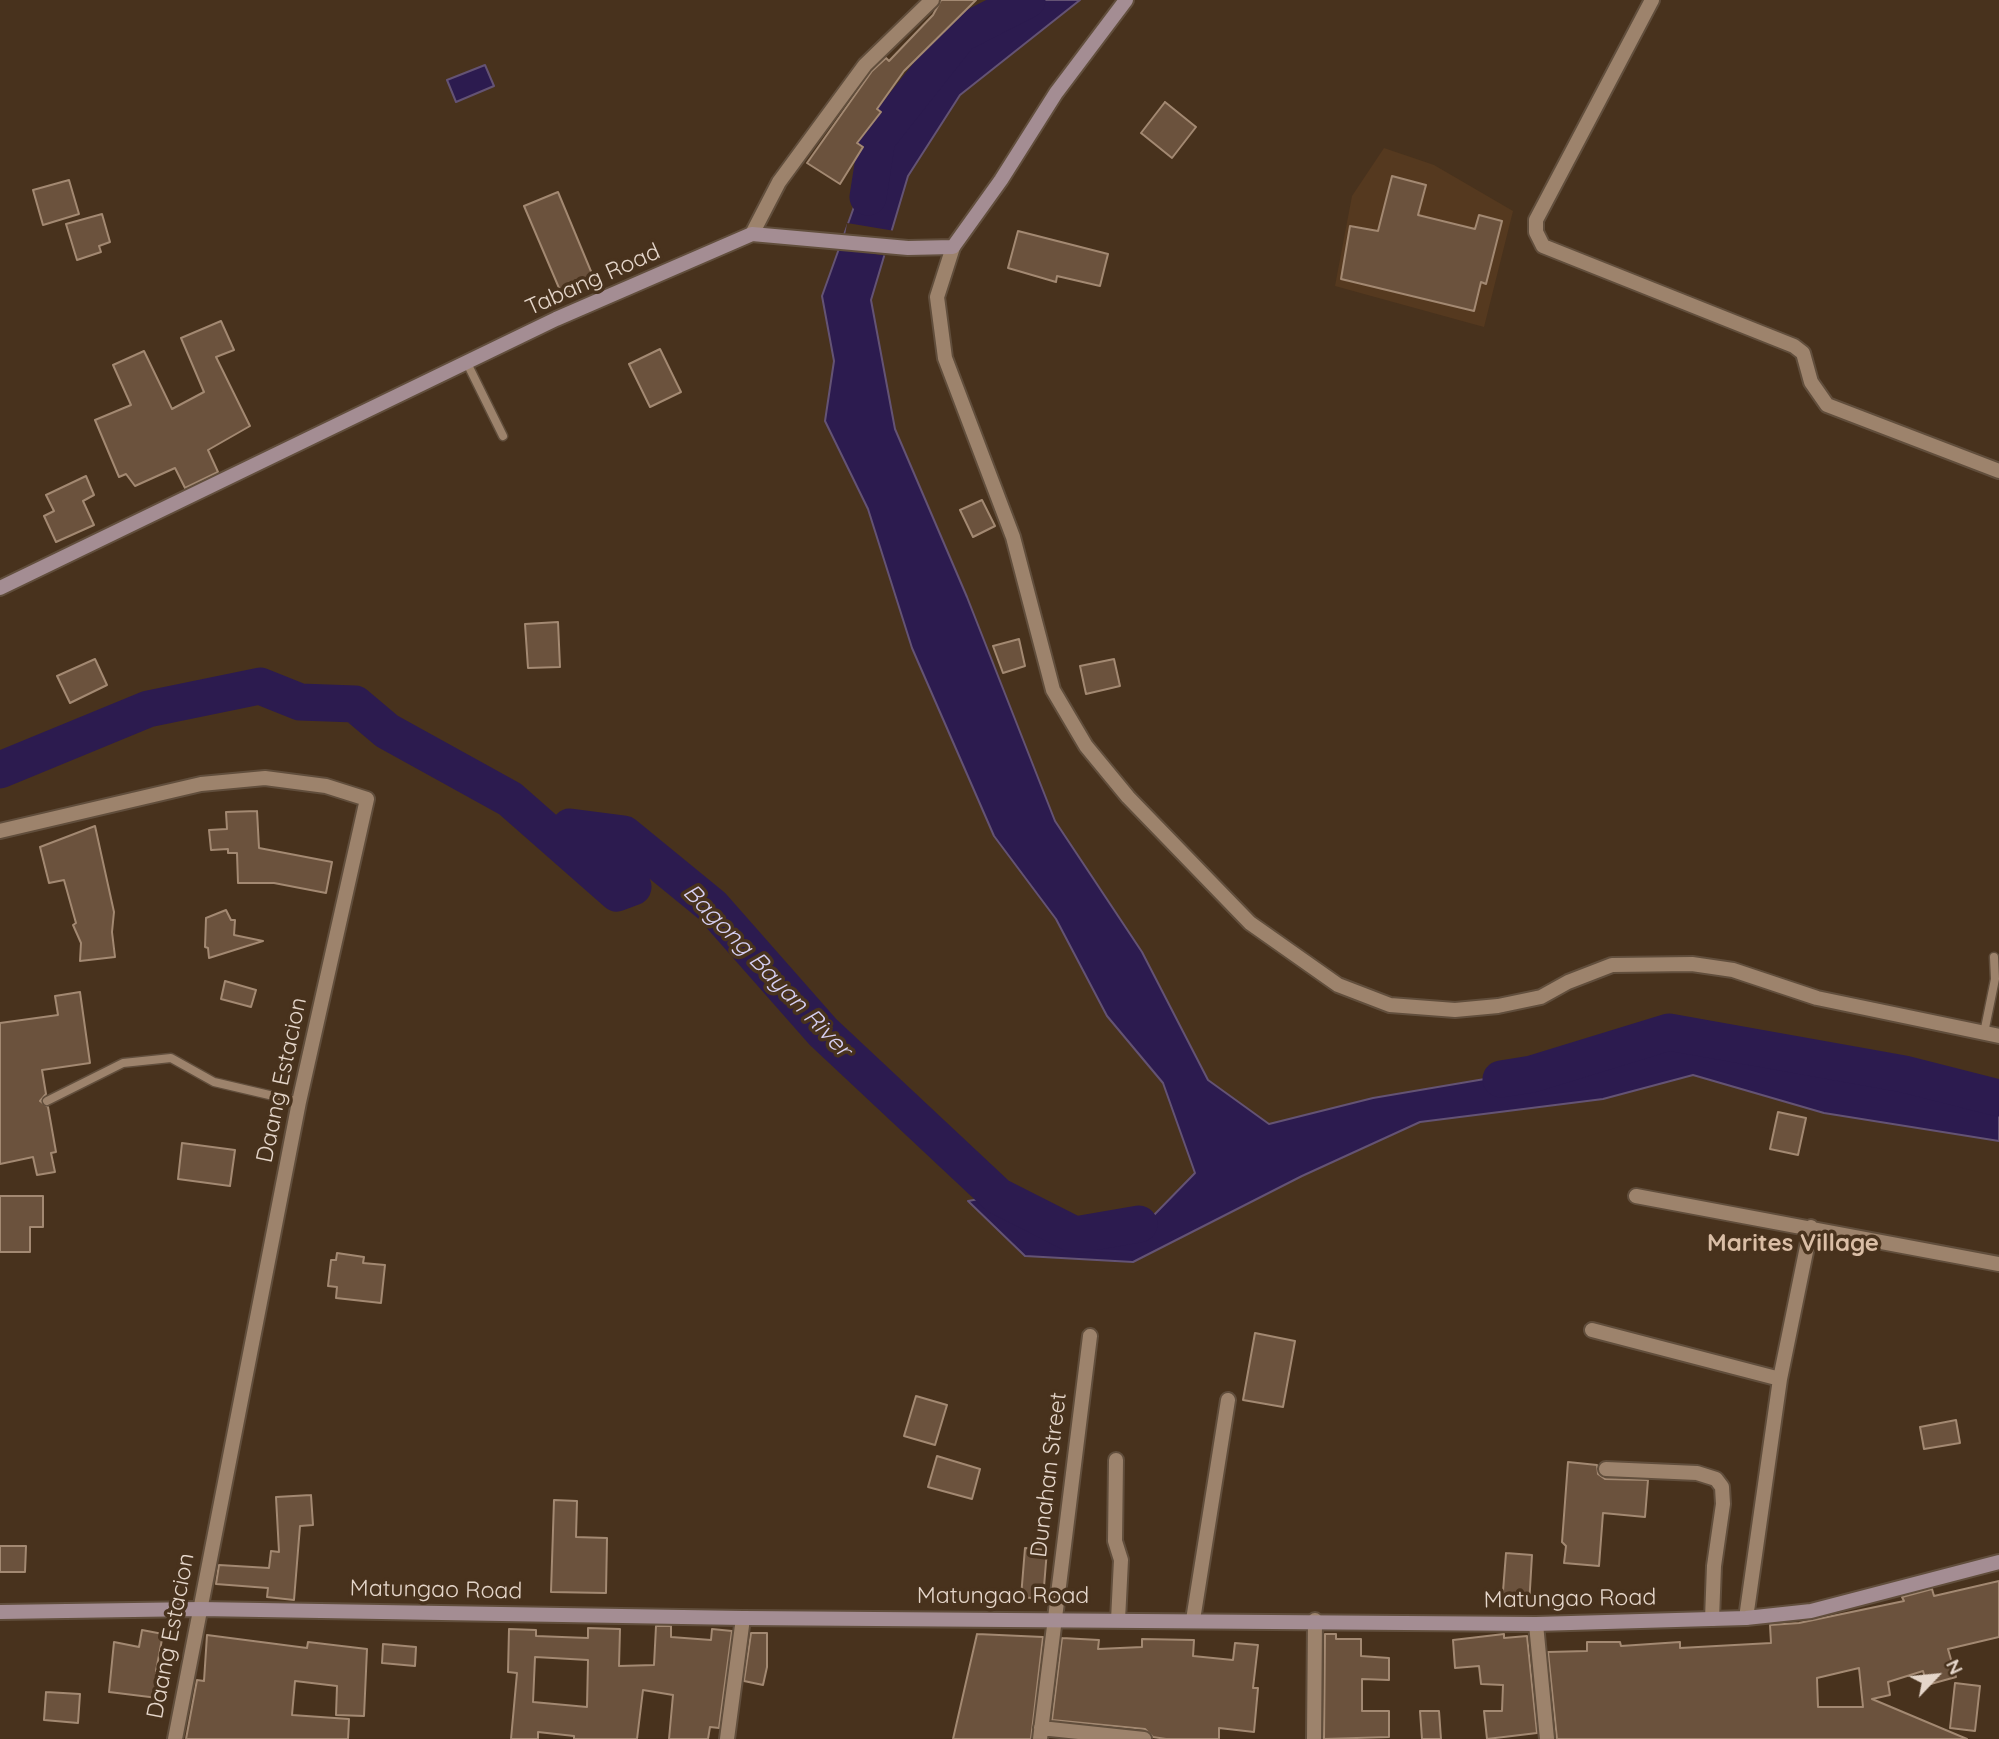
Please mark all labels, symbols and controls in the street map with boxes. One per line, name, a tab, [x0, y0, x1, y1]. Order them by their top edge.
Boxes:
street label: Tabang Road	[521, 238, 665, 322]
water label: Bagong Bayan River	[677, 878, 857, 1064]
street label: Daang Estacion	[251, 995, 313, 1165]
district label: Marites Village	[1707, 1230, 1879, 1258]
street label: Dunahan Street	[1025, 1391, 1073, 1559]
street label: Daang Estacion	[141, 1551, 201, 1721]
street label: Matungao Road	[349, 1575, 523, 1605]
street label: Matungao Road	[917, 1582, 1089, 1610]
street label: Matungao Road	[1483, 1584, 1657, 1614]
north arrow	[1901, 1641, 1971, 1711]
text: N	[1941, 1655, 1969, 1678]

